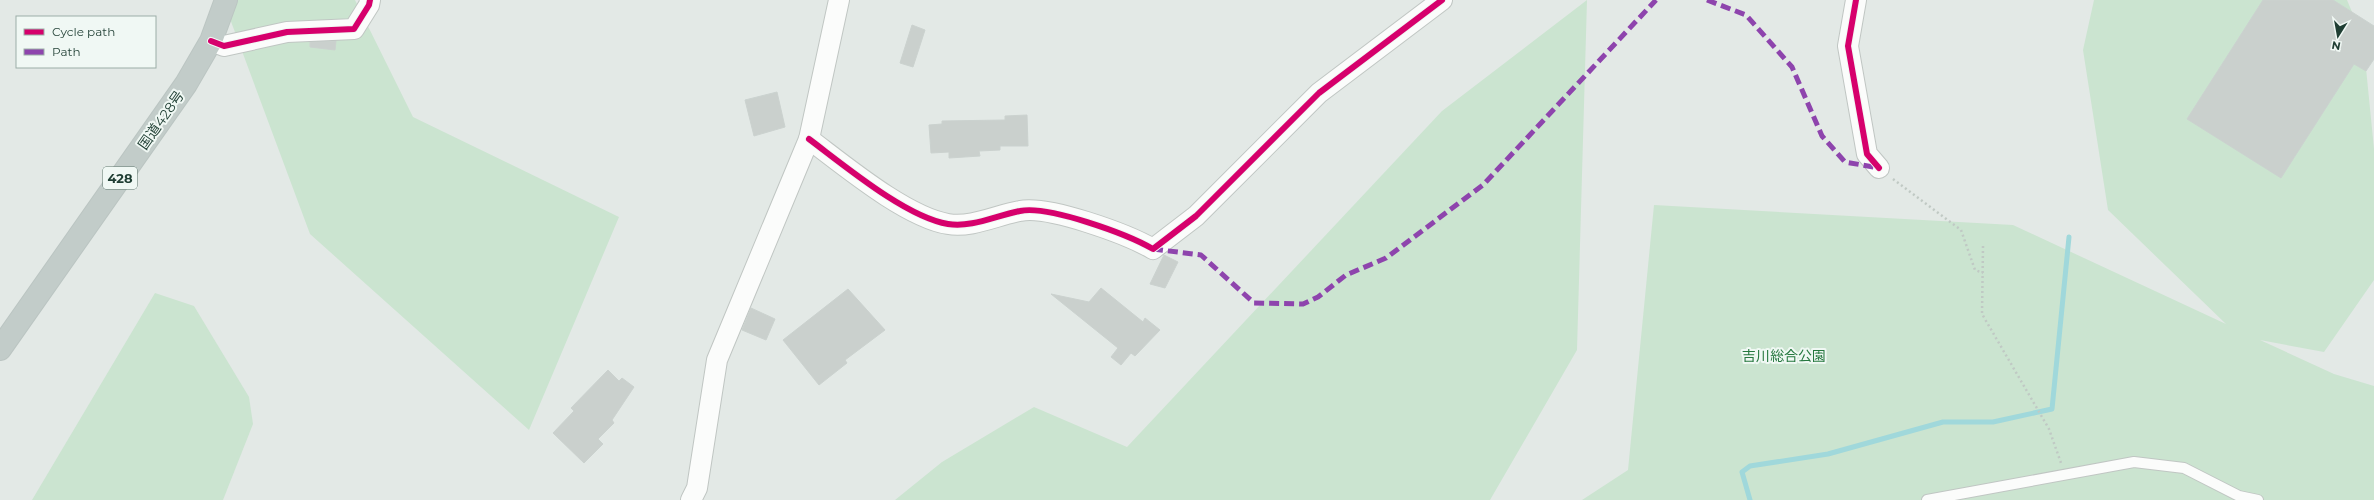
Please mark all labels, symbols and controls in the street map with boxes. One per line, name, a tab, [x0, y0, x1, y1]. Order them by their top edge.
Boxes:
legend	[16, 16, 156, 68]
north arrow	[2318, 16, 2358, 56]
text: Cycle path	[52, 24, 115, 39]
text: N	[2330, 38, 2342, 54]
text: Path	[52, 44, 81, 59]
street label: 国道428号	[134, 87, 188, 153]
road number: 428	[103, 167, 137, 189]
park label: 吉川総合公園	[1742, 347, 1826, 365]

